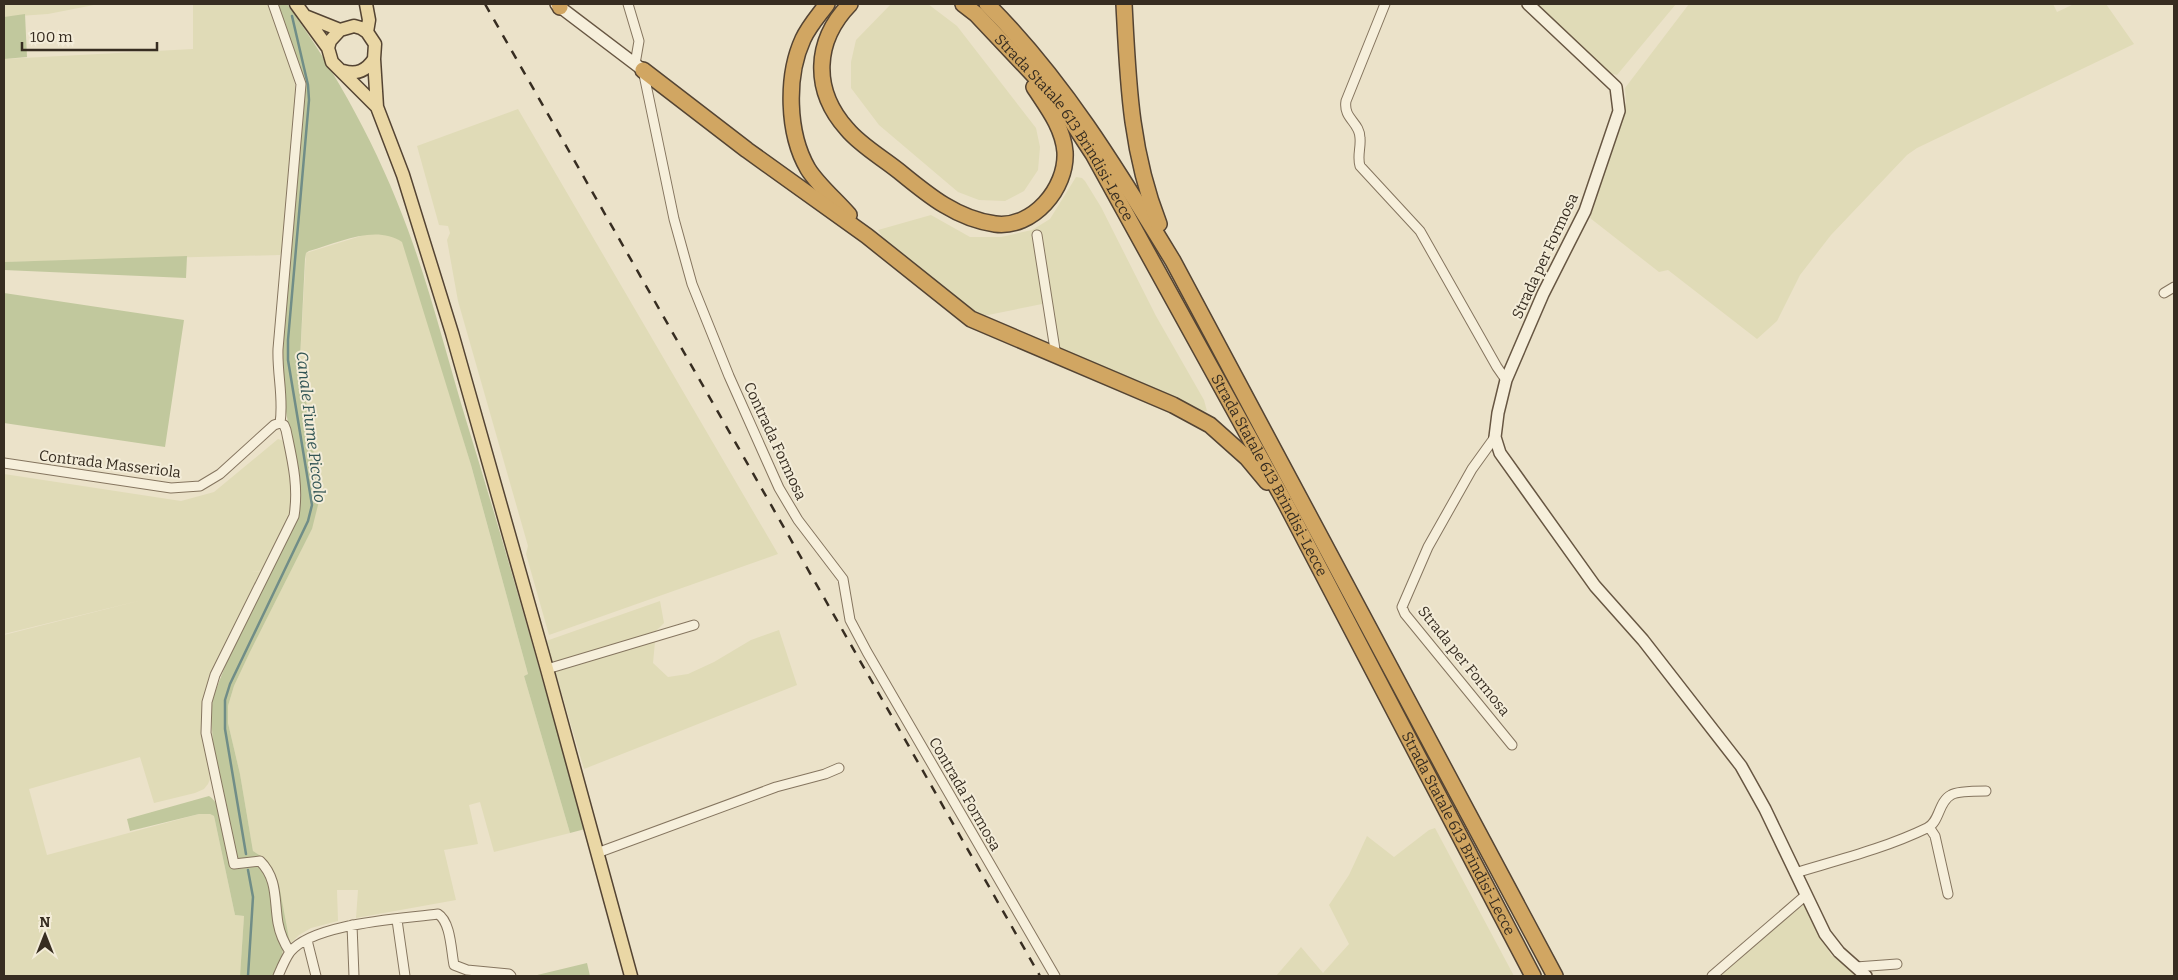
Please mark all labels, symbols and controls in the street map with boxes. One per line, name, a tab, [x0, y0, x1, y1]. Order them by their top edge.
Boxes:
scale bar	[22, 20, 158, 52]
text: 100 m	[30, 28, 73, 46]
street label: Strada Statale 613 Brindisi-Lecce	[991, 30, 1137, 224]
street label: Strada per Formosa	[1508, 190, 1582, 322]
water label: Canale Fiume Piccolo	[292, 350, 330, 504]
street label: Strada Statale 613 Brindisi-Lecce	[1207, 371, 1331, 579]
street label: Contrada Formosa	[740, 379, 810, 503]
street label: Contrada Masseriola	[38, 446, 182, 482]
street label: Strada per Formosa	[1414, 602, 1514, 720]
street label: Strada Statale 613 Brindisi-Lecce	[1398, 729, 1519, 938]
street label: Contrada Formosa	[925, 734, 1005, 854]
north arrow	[20, 910, 70, 960]
text: N	[40, 914, 51, 931]

